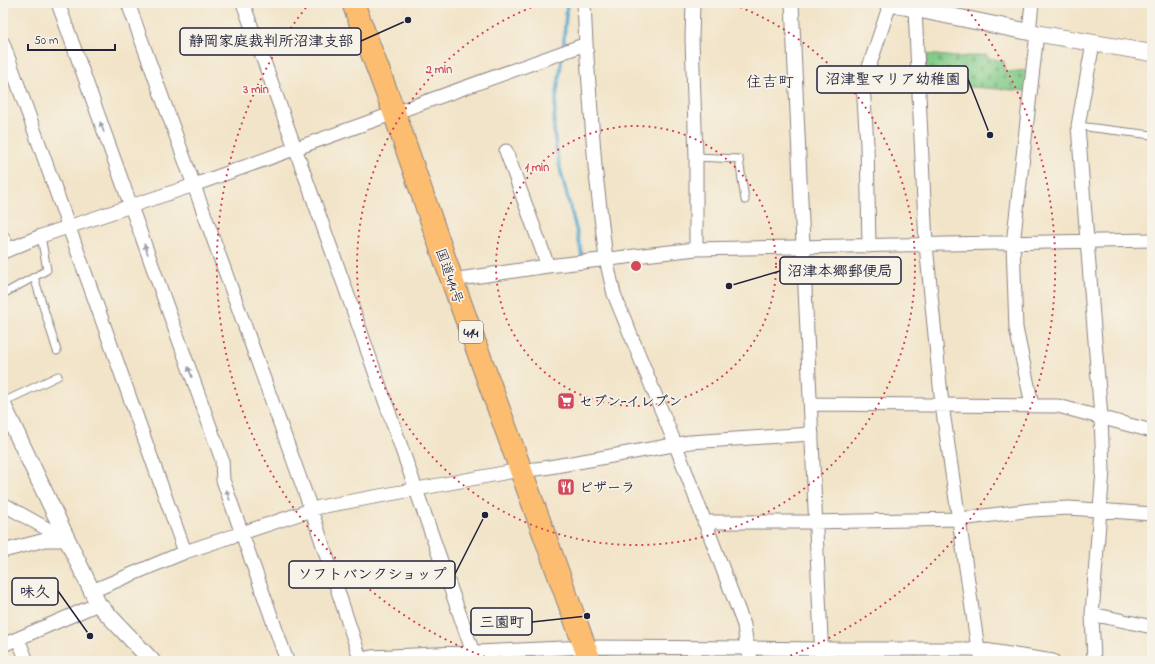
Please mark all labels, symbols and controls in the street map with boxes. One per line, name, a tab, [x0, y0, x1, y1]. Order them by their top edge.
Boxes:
scale bar	[28, 26, 115, 52]
callout: 静岡家庭裁判所沼津支部	[180, 28, 361, 55]
text: 静岡家庭裁判所沼津支部	[188, 31, 354, 53]
text: 50 m	[34, 32, 58, 50]
text: 2 min	[425, 61, 452, 79]
callout: 沼津聖マリア幼稚園	[817, 66, 968, 93]
text: 沼津聖マリア幼稚園	[825, 69, 961, 91]
district label: 住吉町	[746, 71, 794, 95]
text: 3 min	[242, 81, 269, 99]
one-way arrow	[99, 121, 105, 133]
text: 1 min	[525, 159, 549, 177]
one-way arrow	[143, 243, 149, 255]
street label: 国道414号	[429, 246, 468, 307]
callout: 沼津本郷郵便局	[780, 257, 901, 284]
centre of rings	[629, 259, 643, 273]
text: 沼津本郷郵便局	[787, 261, 893, 283]
road number: 414	[459, 321, 483, 343]
one-way arrow	[187, 365, 193, 377]
supermarket icon: セブン-イレブン	[556, 391, 576, 411]
place label: セブン-イレブン	[579, 392, 682, 413]
restaurant icon: ピザーラ	[556, 477, 576, 497]
place label: ピザーラ	[579, 478, 635, 499]
one-way arrow	[225, 489, 231, 501]
callout: ソフトバンクショップ	[289, 561, 455, 588]
text: ソフトバンクショップ	[298, 564, 446, 586]
callout: 味久	[12, 578, 58, 605]
text: 味久	[20, 582, 50, 604]
callout: 三園町	[471, 608, 532, 635]
text: 三園町	[479, 612, 525, 634]

